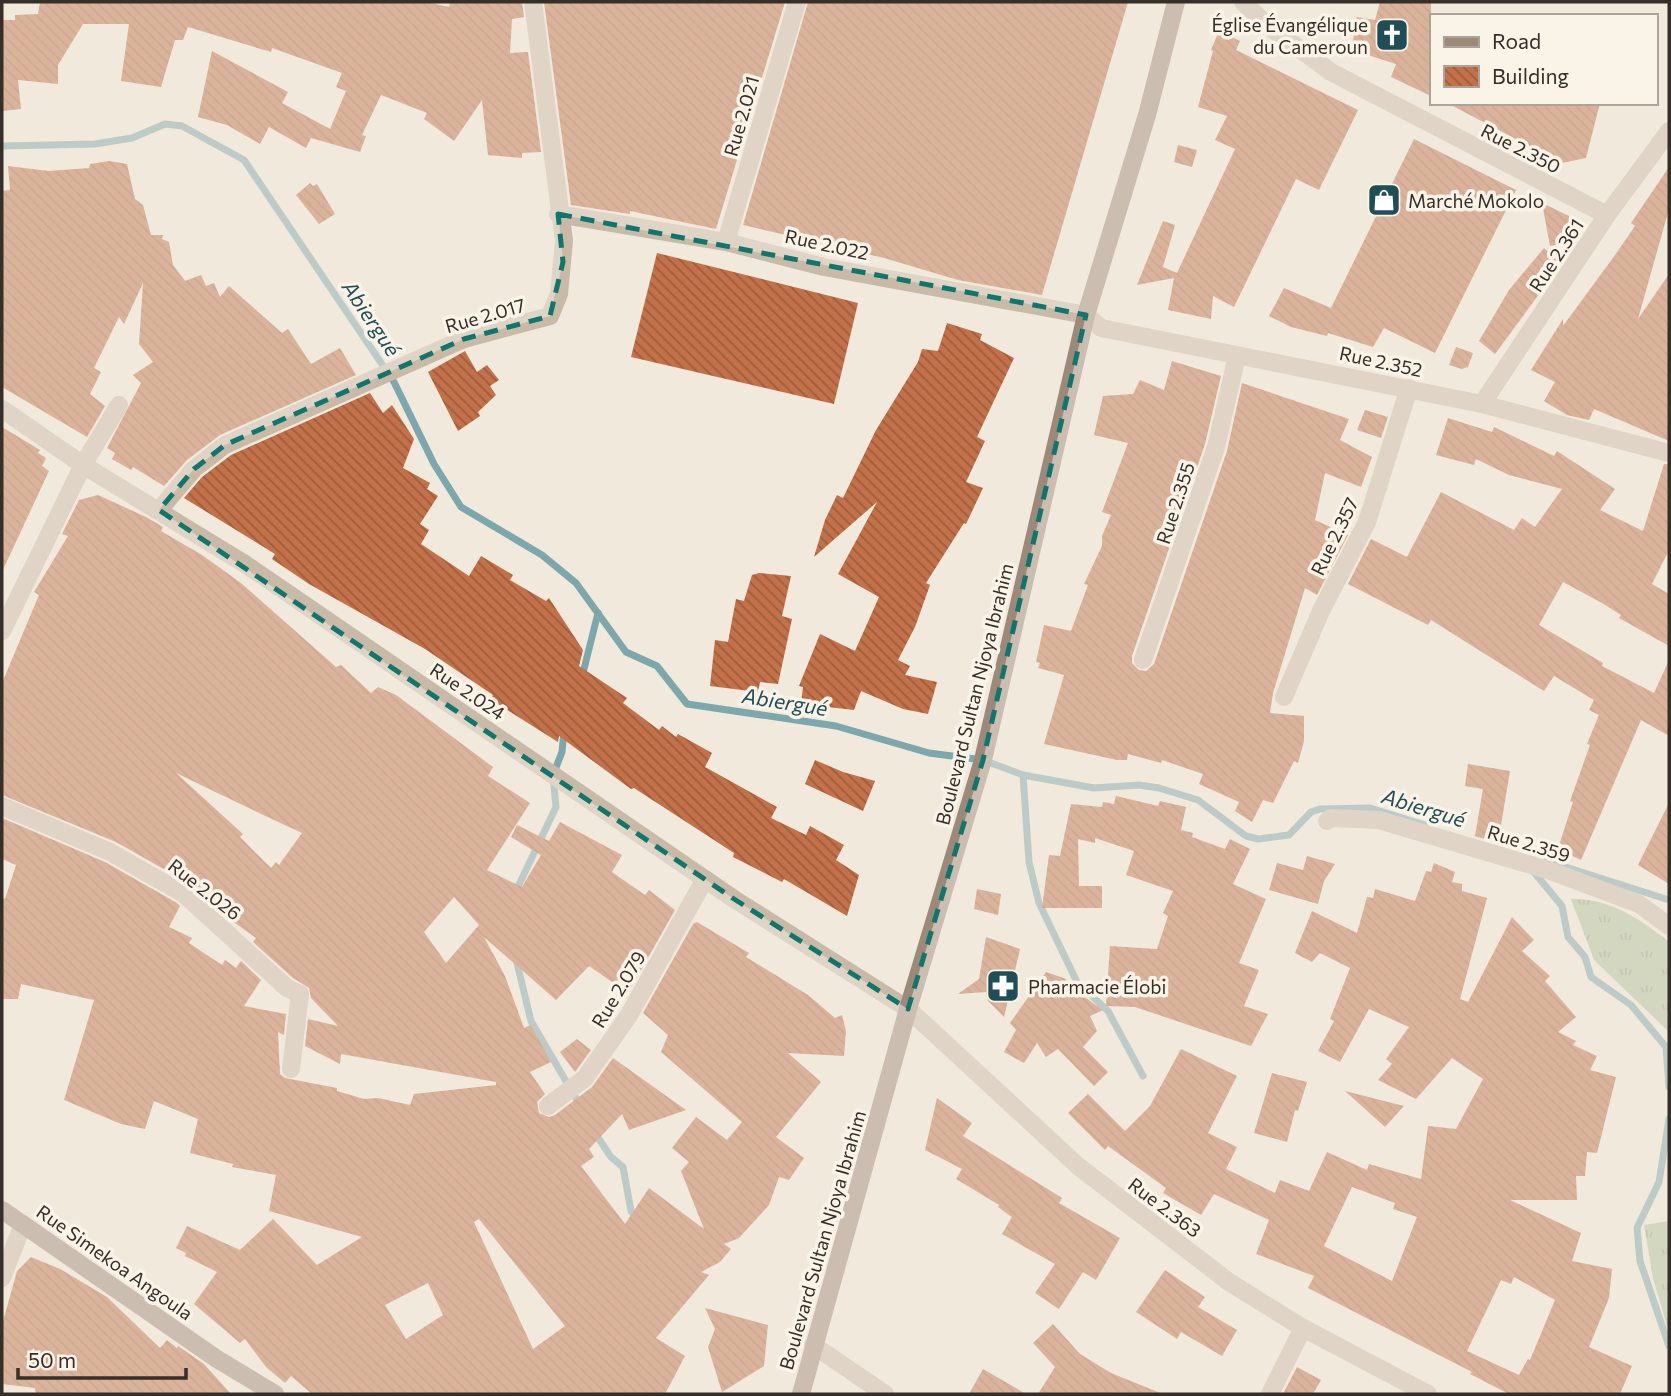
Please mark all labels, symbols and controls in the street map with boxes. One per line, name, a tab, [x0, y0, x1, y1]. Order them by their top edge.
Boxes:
place label: Église Évangélique du Cameroun	[1211, 13, 1368, 58]
legend	[1430, 14, 1657, 105]
church icon: Église Évangélique du Cameroun	[1373, 16, 1411, 54]
text: Road	[1492, 28, 1541, 53]
text: Building	[1492, 63, 1569, 88]
street label: Rue 2.021	[719, 73, 763, 159]
street label: Rue 2.350	[1477, 118, 1565, 178]
shop icon: Marché Mokolo	[1365, 181, 1403, 219]
place label: Marché Mokolo	[1408, 189, 1544, 212]
street label: Rue 2.361	[1524, 214, 1588, 296]
street label: Rue 2.022	[783, 224, 871, 264]
water label: Abiergué	[337, 275, 407, 361]
street label: Rue 2.017	[442, 293, 528, 337]
street label: Rue 2.352	[1337, 341, 1425, 381]
street label: Rue 2.355	[1151, 459, 1199, 547]
street label: Rue 2.357	[1305, 493, 1363, 579]
street label: Boulevard Sultan Njoya Ibrahim	[930, 561, 1018, 827]
street label: Rue 2.024	[426, 658, 510, 724]
water label: Abiergué	[740, 682, 830, 720]
water label: Abiergué	[1378, 782, 1470, 832]
street label: Rue 2.359	[1485, 820, 1573, 866]
street label: Rue 2.026	[164, 853, 246, 925]
street label: Rue 2.079	[586, 946, 650, 1032]
pharmacy icon: Pharmacie Élobi	[984, 967, 1022, 1005]
place label: Pharmacie Élobi	[1028, 975, 1166, 998]
street label: Boulevard Sultan Njoya Ibrahim	[774, 1108, 870, 1372]
street label: Rue 2.363	[1124, 1172, 1206, 1242]
street label: Rue Simekoa Angoula	[33, 1199, 197, 1325]
scale bar	[18, 1336, 186, 1380]
text: 50 m	[28, 1347, 76, 1372]

